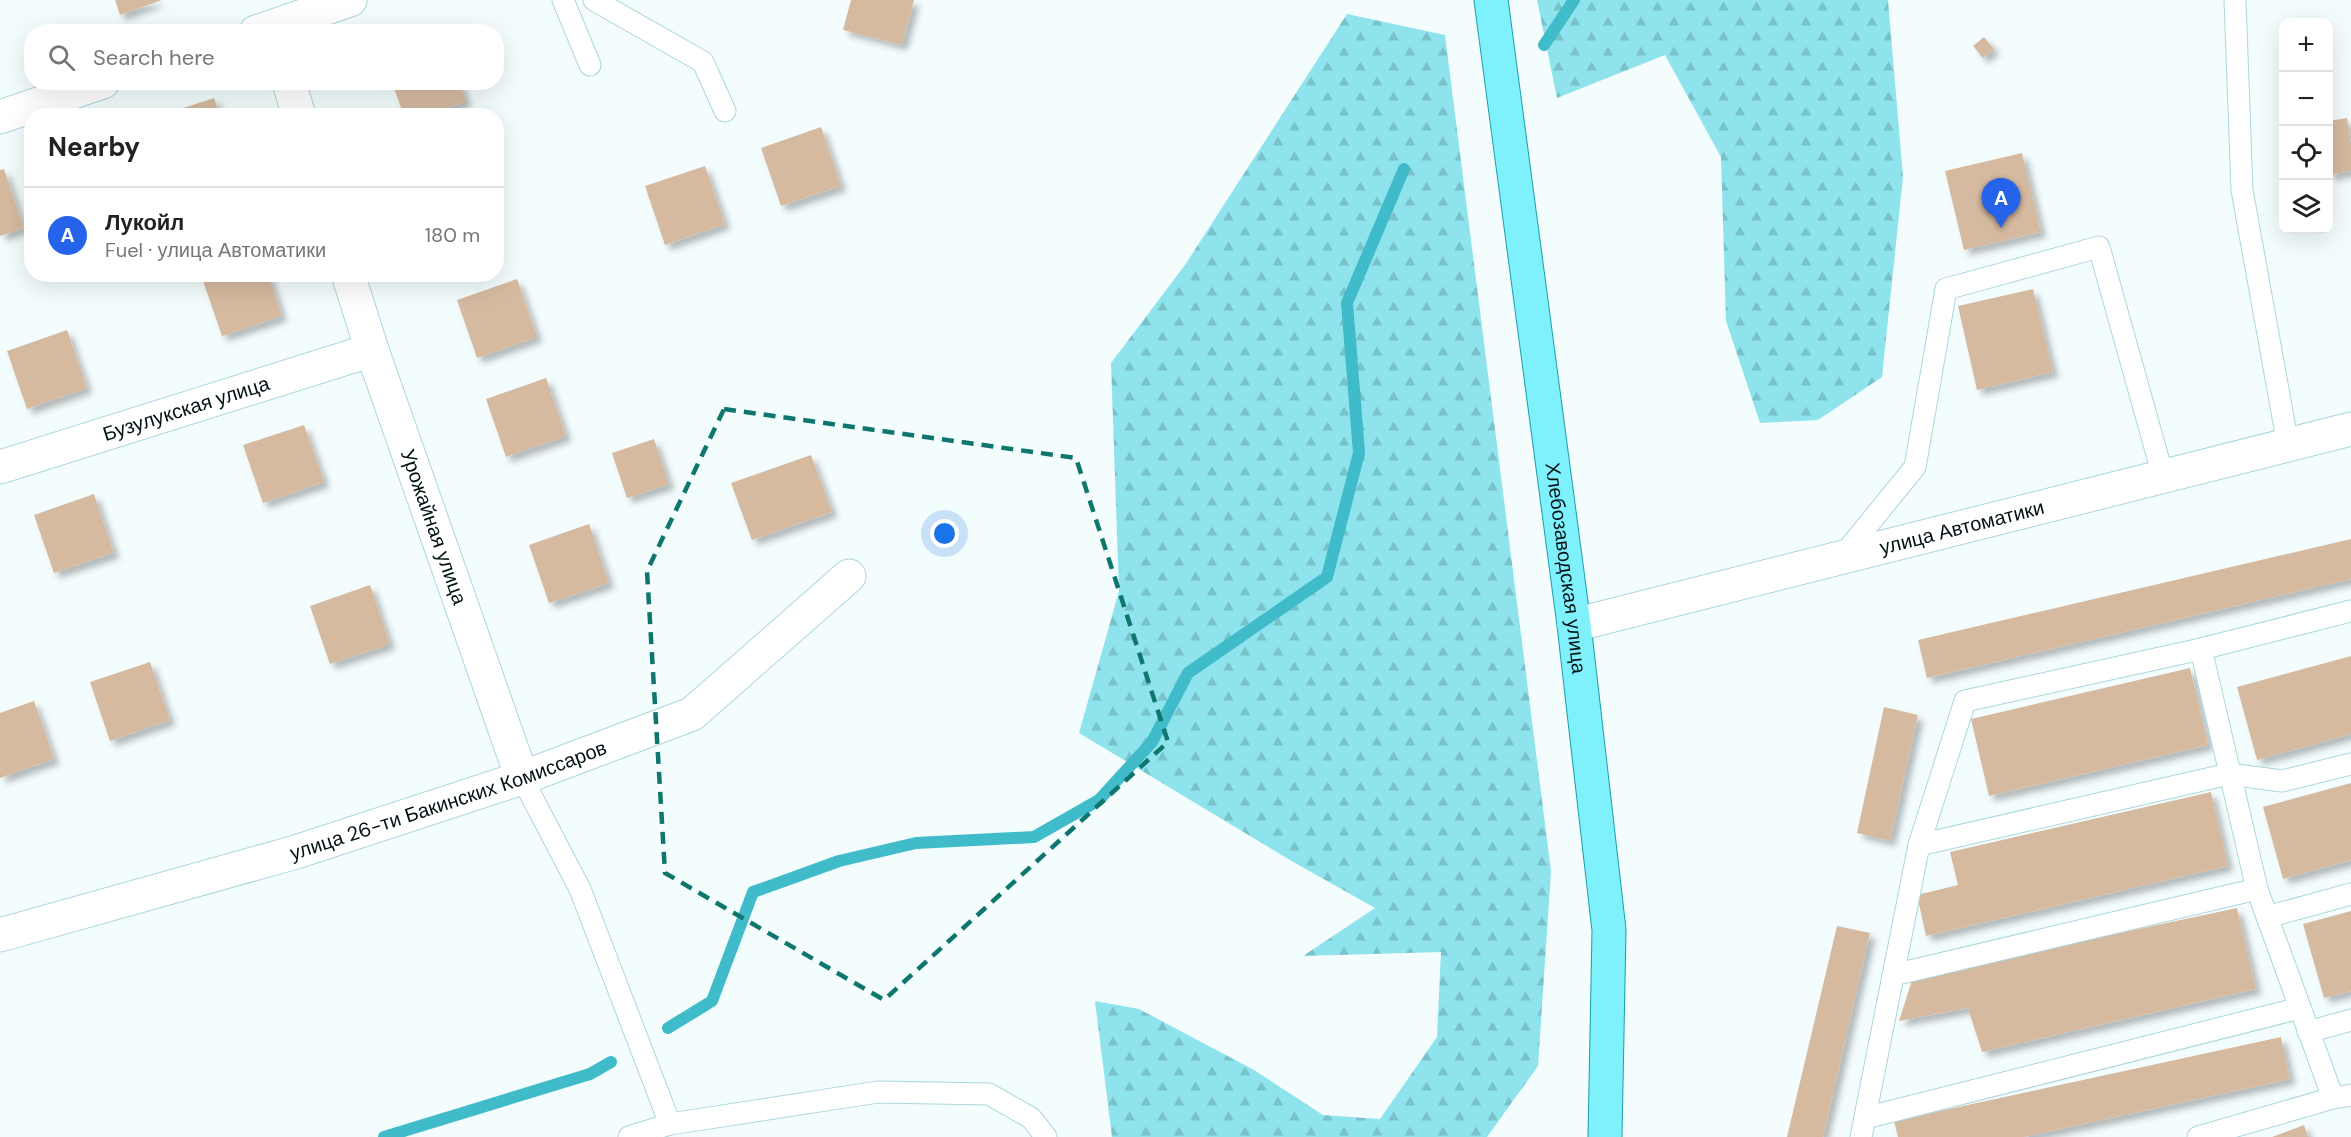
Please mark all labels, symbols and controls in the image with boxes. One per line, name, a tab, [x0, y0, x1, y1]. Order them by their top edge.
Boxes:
map controls	[2279, 18, 2333, 234]
button: +	[2279, 18, 2333, 72]
search box	[24, 24, 504, 90]
icon: search	[45, 41, 78, 74]
text: Search here	[93, 43, 214, 72]
button: −	[2279, 72, 2333, 126]
button: locate	[2279, 126, 2333, 180]
text: Nearby	[48, 130, 140, 164]
pin: A	[1982, 178, 2020, 228]
button: layers	[2279, 180, 2333, 234]
text: Лукойл	[105, 208, 184, 237]
text: A	[60, 222, 75, 248]
text: 180 m	[425, 222, 480, 248]
text: Fuel · улица Автоматики	[105, 237, 326, 263]
street label: Бузулукская улица	[99, 370, 273, 447]
street label: Урожайная улица	[395, 446, 473, 609]
street label: Хлебозаводская улица	[1540, 461, 1593, 676]
street label: улица Автоматики	[1877, 494, 2047, 560]
your location	[930, 519, 959, 548]
street label: улица 26-ти Бакинских Комиссаров	[287, 734, 610, 866]

